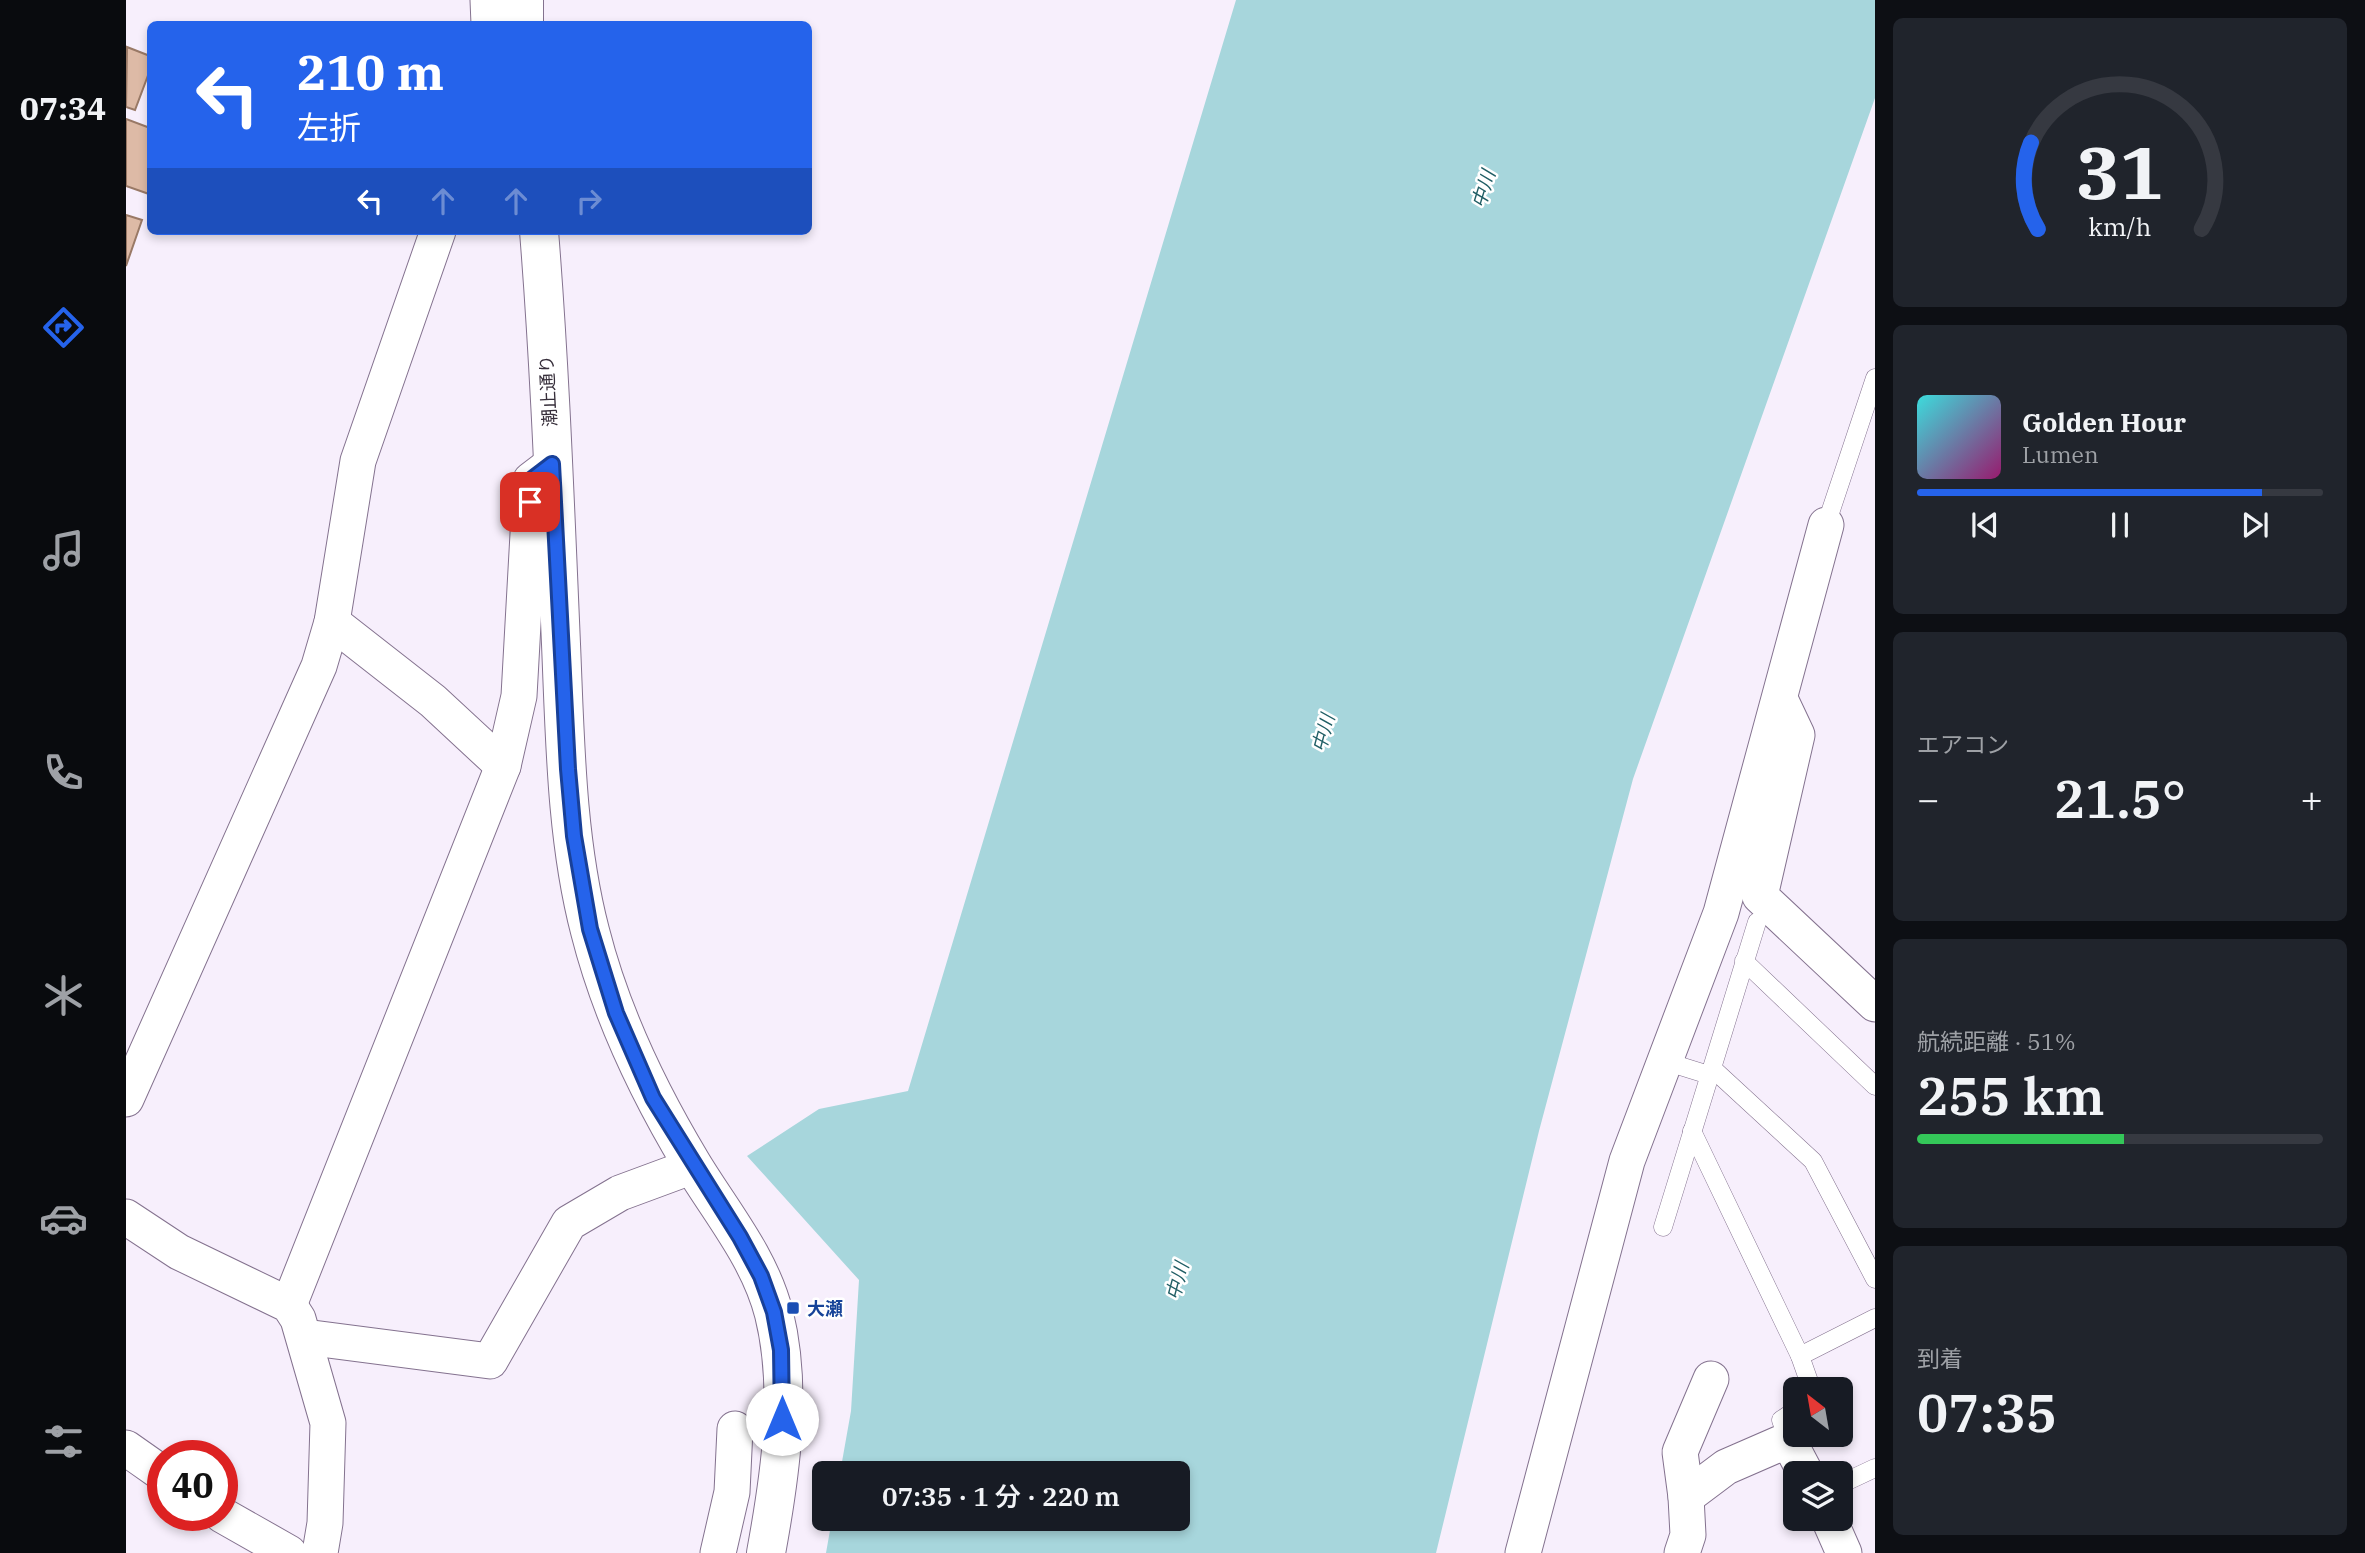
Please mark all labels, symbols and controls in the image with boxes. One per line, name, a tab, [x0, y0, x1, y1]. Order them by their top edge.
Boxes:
text: 210 m	[297, 40, 444, 103]
icon: left	[182, 49, 273, 140]
text: 07:34	[20, 87, 106, 129]
text: 左折	[297, 106, 361, 148]
text: 31	[2076, 124, 2164, 219]
water label: 中川	[1466, 165, 1501, 211]
icon: left	[351, 182, 389, 220]
icon: ahead	[424, 182, 462, 220]
icon: ahead	[497, 182, 535, 220]
icon: right	[570, 182, 608, 220]
text: km/h	[2088, 209, 2152, 242]
icon: directions	[39, 303, 88, 352]
street label: 潮止通り	[535, 354, 561, 428]
text: Golden Hour	[2022, 405, 2186, 439]
text: Lumen	[2022, 439, 2099, 469]
pin	[500, 472, 560, 532]
icon: arrive	[511, 483, 549, 521]
icon: previous	[1966, 506, 2004, 544]
icon: pause	[2101, 506, 2139, 544]
icon: next	[2236, 506, 2274, 544]
icon: music	[39, 526, 88, 575]
water label: 中川	[1306, 710, 1340, 754]
text: エアコン	[1917, 729, 2009, 759]
icon: phone	[39, 748, 88, 797]
text: 21.5°	[2054, 765, 2186, 832]
text: −	[1917, 774, 1940, 823]
text: +	[2300, 774, 2323, 823]
icon: climate	[39, 971, 88, 1020]
text: 航続距離 · 51%	[1917, 1026, 2076, 1056]
text: 255 km	[1917, 1062, 2105, 1129]
icon: car	[39, 1194, 88, 1243]
water label: 中川	[1160, 1258, 1194, 1302]
place label: 大瀬	[807, 1297, 843, 1320]
marker: 大瀬	[785, 1300, 801, 1316]
text: 到着	[1917, 1343, 1963, 1373]
north arrow	[1783, 1377, 1853, 1447]
map controls	[1783, 1377, 1853, 1531]
text: 07:35	[1917, 1379, 2057, 1446]
position arrow	[745, 1382, 819, 1456]
icon: filters	[39, 1417, 88, 1466]
speed limit sign: 40	[147, 1440, 238, 1531]
button: layers	[1783, 1461, 1853, 1531]
text: 07:35 · 1 分 · 220 m	[882, 1479, 1120, 1513]

